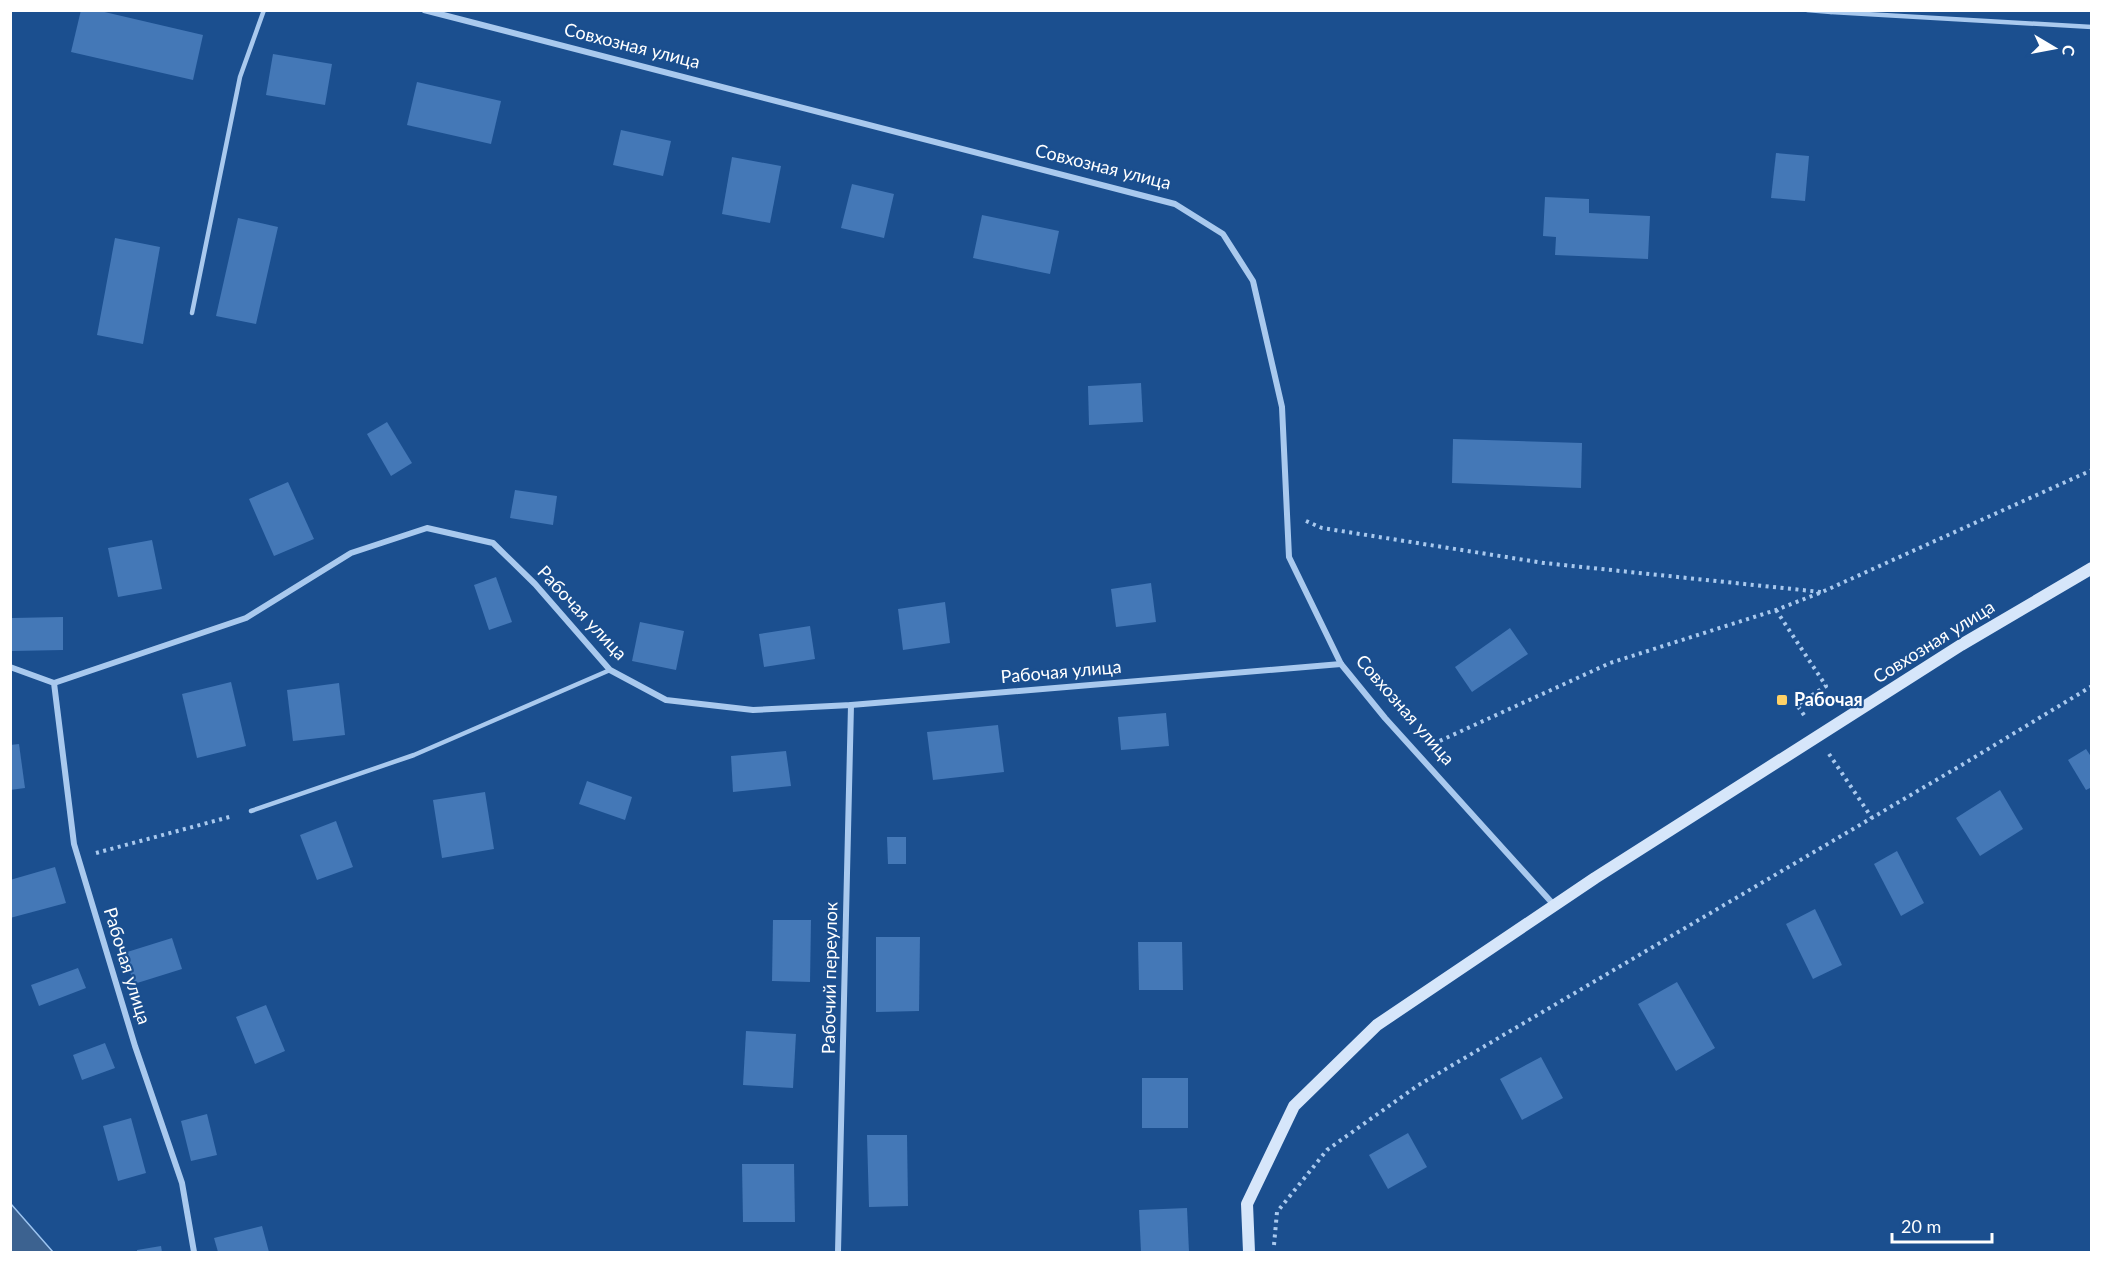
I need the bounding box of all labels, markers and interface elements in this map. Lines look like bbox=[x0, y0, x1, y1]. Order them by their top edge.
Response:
street label: Совхозная улица bbox=[562, 18, 702, 73]
north arrow bbox=[2024, 18, 2084, 78]
text: С bbox=[2059, 44, 2080, 58]
street label: Совхозная улица bbox=[1033, 139, 1173, 194]
street label: Рабочая улица bbox=[533, 561, 632, 664]
street label: Совхозная улица bbox=[1869, 595, 1998, 687]
street label: Совхозная улица bbox=[1352, 650, 1460, 769]
street label: Рабочая улица bbox=[1000, 655, 1122, 687]
place label: Рабочая bbox=[1794, 688, 1863, 710]
marker: Рабочая bbox=[1775, 693, 1789, 707]
street label: Рабочий переулок bbox=[817, 901, 841, 1054]
street label: Рабочая улица bbox=[100, 905, 156, 1027]
scale bar bbox=[1892, 1206, 1992, 1244]
text: 20 m bbox=[1901, 1215, 1941, 1237]

